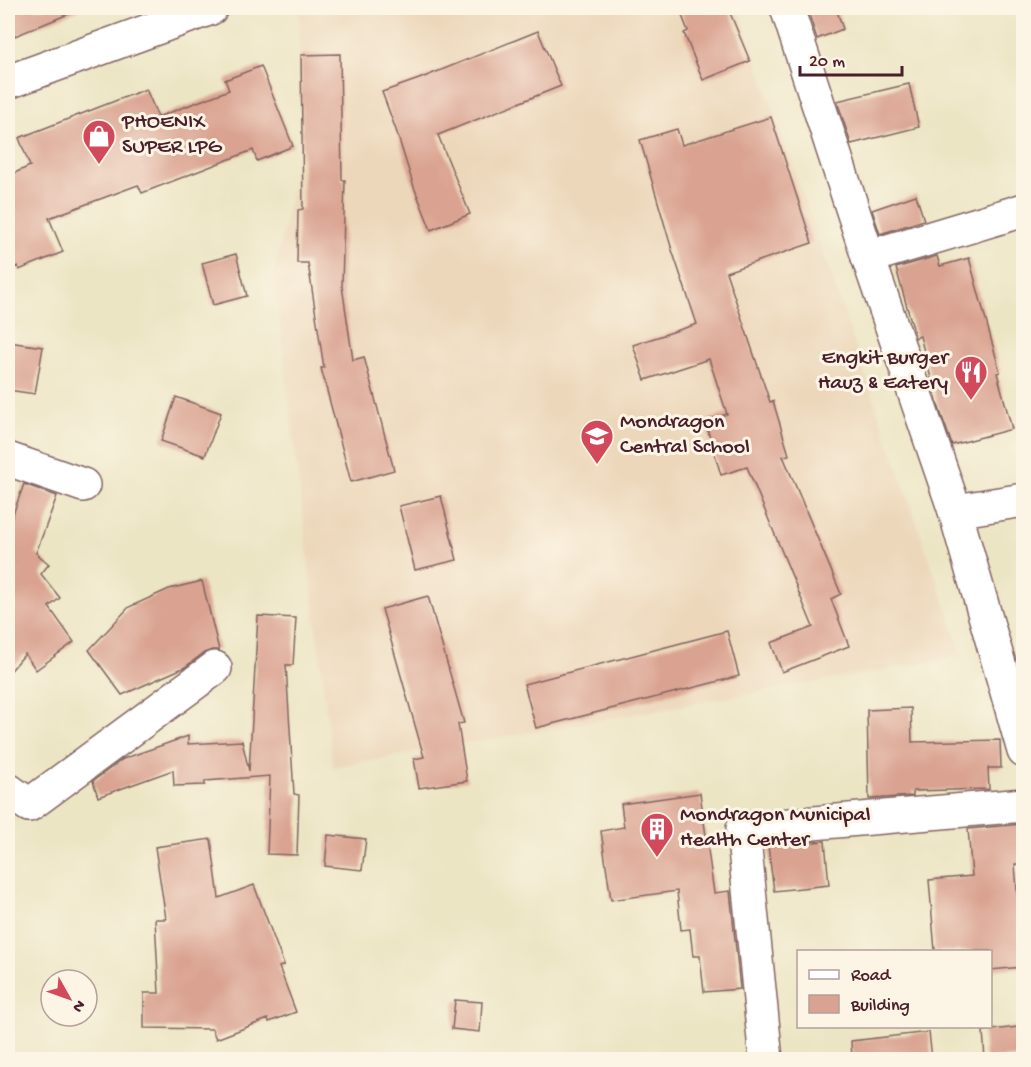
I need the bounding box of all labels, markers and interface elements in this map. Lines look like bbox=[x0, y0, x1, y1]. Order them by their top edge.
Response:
scale bar bbox=[800, 39, 902, 77]
text: 20 m bbox=[809, 52, 845, 73]
place label: PHOENIX SUPER LPG bbox=[121, 110, 223, 161]
shop icon: PHOENIX SUPER LPG bbox=[81, 118, 117, 165]
place label: Engkit Burger Hauz & Eatery bbox=[818, 346, 950, 397]
restaurant icon: Engkit Burger Hauz & Eatery bbox=[953, 354, 989, 401]
place label: Mondragon Central School bbox=[620, 410, 750, 461]
school or university icon: Mondragon Central School bbox=[579, 418, 615, 465]
place label: Mondragon Municipal Health Center bbox=[680, 803, 871, 854]
building icon: Mondragon Municipal Health Center bbox=[639, 811, 675, 858]
legend bbox=[797, 950, 992, 1028]
text: Road bbox=[851, 966, 892, 987]
north arrow bbox=[39, 968, 99, 1028]
text: N bbox=[67, 995, 88, 1016]
text: Building bbox=[850, 996, 910, 1017]

